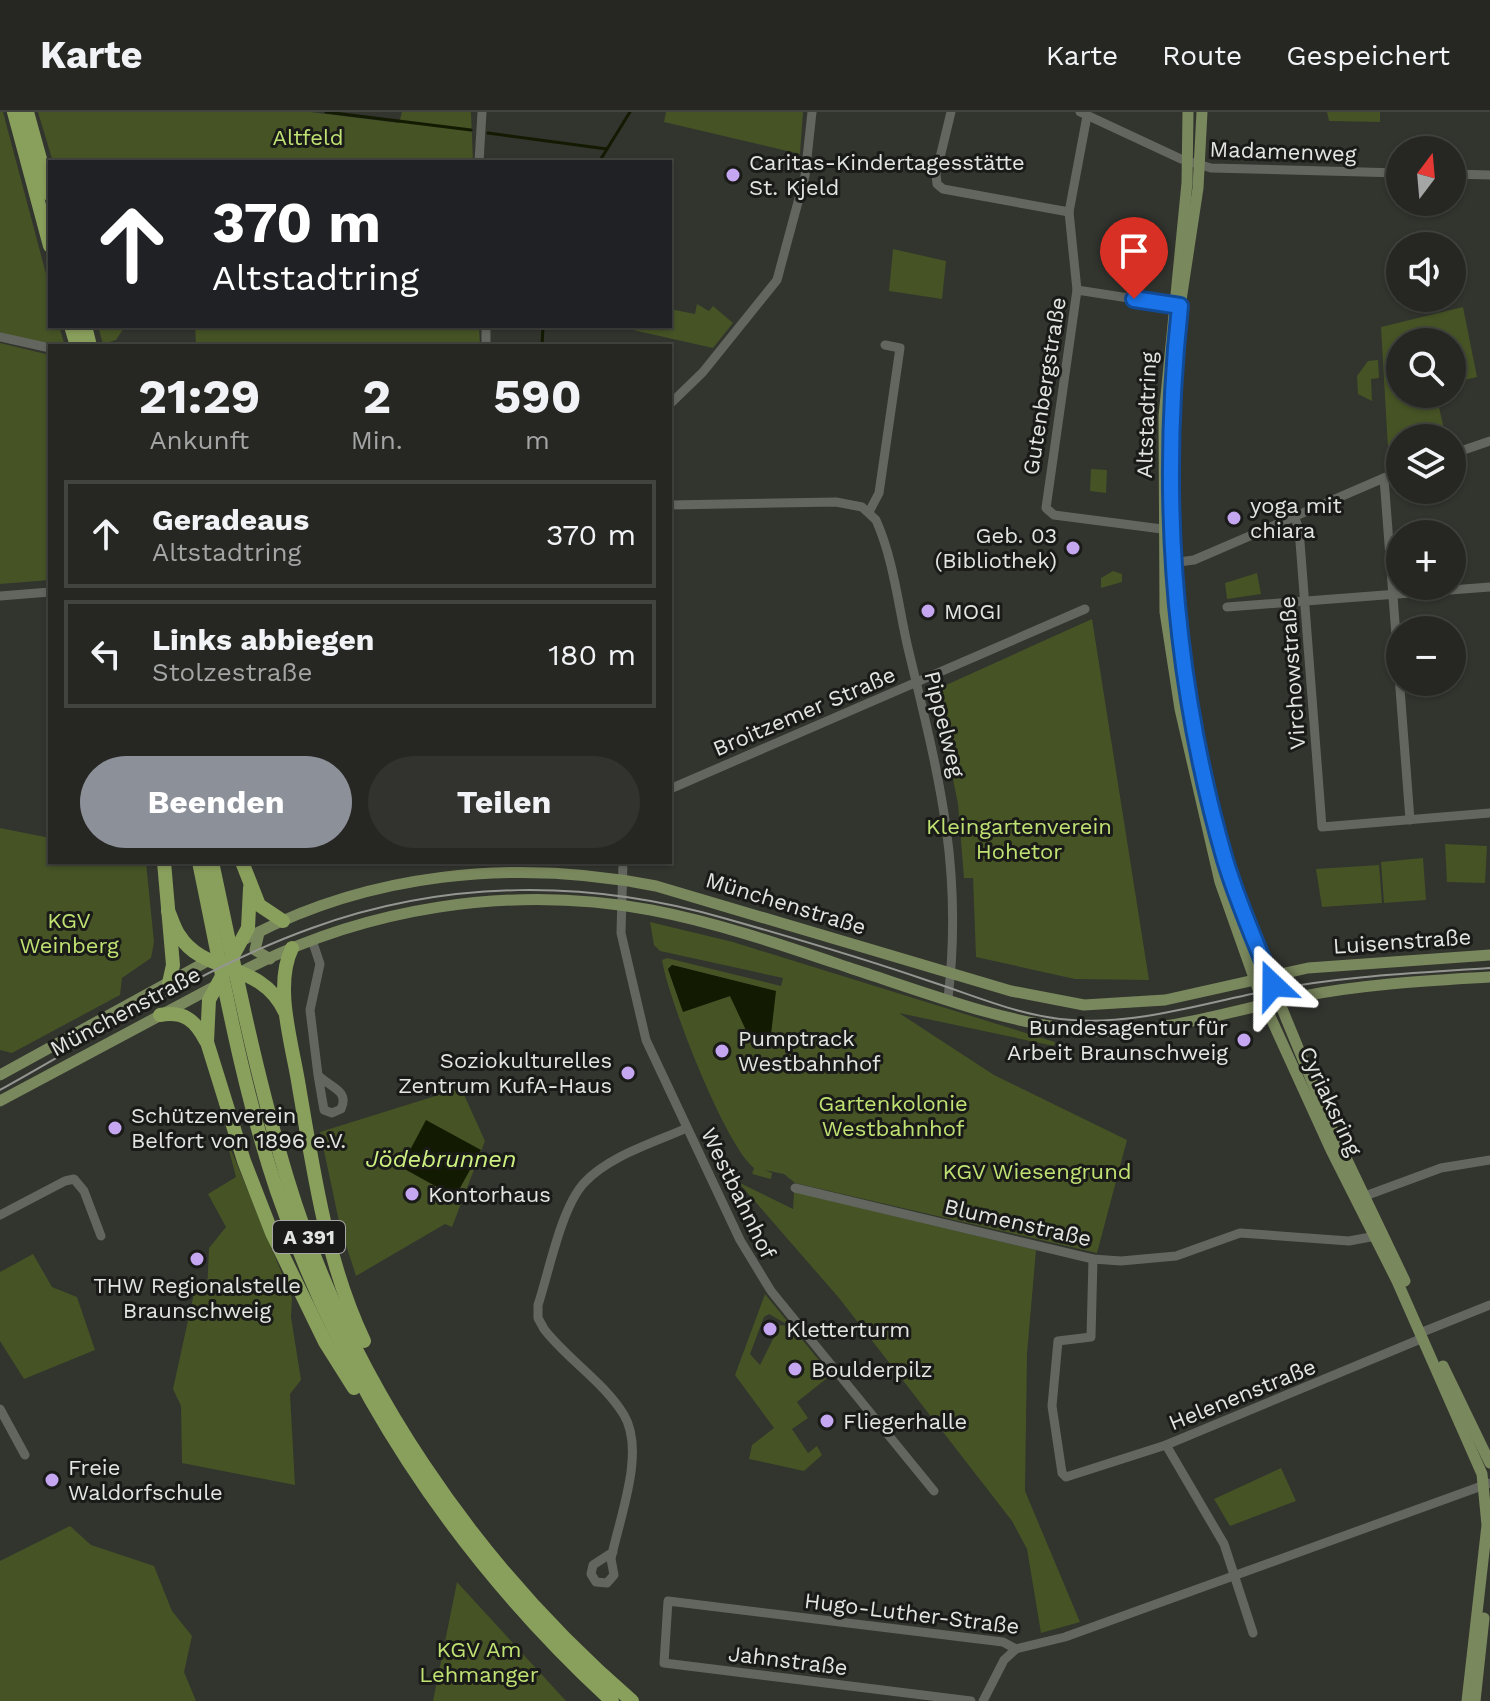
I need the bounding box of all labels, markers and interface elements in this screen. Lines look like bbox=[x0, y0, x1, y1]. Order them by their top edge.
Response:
text: Karte bbox=[40, 33, 143, 77]
text: Karte bbox=[1046, 39, 1118, 72]
text: Route bbox=[1162, 39, 1242, 72]
text: Gespeichert bbox=[1286, 39, 1450, 72]
park label: Altfeld bbox=[272, 125, 344, 150]
street label: Madamenweg bbox=[1209, 136, 1357, 167]
north arrow bbox=[1386, 136, 1466, 216]
map controls bbox=[1386, 136, 1466, 696]
place label: Caritas-Kindertagesstätte St. Kjeld bbox=[749, 150, 1025, 200]
marker: Caritas-Kindertagesstätte St. Kjeld bbox=[724, 166, 742, 184]
text: 370 m bbox=[212, 190, 381, 256]
icon: ahead bbox=[80, 192, 184, 296]
pin bbox=[1100, 217, 1168, 299]
icon: arrive bbox=[1112, 229, 1156, 273]
button: sound bbox=[1386, 232, 1466, 312]
text: Altstadtring bbox=[212, 257, 419, 299]
street label: Gutenbergstraße bbox=[1018, 295, 1071, 477]
button: search bbox=[1386, 328, 1466, 408]
street label: Altstadtring bbox=[1132, 351, 1161, 479]
text: 21:29 bbox=[138, 368, 260, 425]
text: 2 bbox=[362, 368, 391, 425]
text: 590 bbox=[493, 368, 582, 425]
button: layers bbox=[1386, 424, 1466, 504]
text: Ankunft bbox=[149, 425, 249, 455]
text: Min. bbox=[351, 425, 403, 455]
text: m bbox=[525, 425, 550, 455]
place label: yoga mit chiara bbox=[1250, 493, 1342, 543]
text: Geradeaus bbox=[152, 502, 309, 537]
marker: yoga mit chiara bbox=[1225, 509, 1243, 527]
icon: ahead bbox=[84, 512, 128, 556]
text: 370 m bbox=[546, 517, 636, 552]
button: + bbox=[1386, 520, 1466, 600]
place label: Geb. 03 (Bibliothek) bbox=[935, 523, 1057, 573]
text: Altstadtring bbox=[152, 537, 301, 567]
marker: Geb. 03 (Bibliothek) bbox=[1064, 539, 1082, 557]
street label: Virchowstraße bbox=[1275, 595, 1310, 751]
place label: MOGI bbox=[944, 599, 1002, 624]
marker: MOGI bbox=[919, 602, 937, 620]
button: − bbox=[1386, 616, 1466, 696]
text: Links abbiegen bbox=[152, 622, 374, 657]
icon: left bbox=[84, 632, 128, 676]
text: 180 m bbox=[548, 637, 636, 672]
text: Stolzestraße bbox=[152, 657, 312, 687]
street label: Broitzemer Straße bbox=[709, 662, 899, 761]
street label: Pippelweg bbox=[919, 669, 970, 780]
button: Beenden bbox=[80, 756, 352, 848]
button: Teilen bbox=[368, 756, 640, 848]
park label: Kleingartenverein Hohetor bbox=[926, 814, 1112, 864]
street label: Münchenstraße bbox=[703, 867, 869, 940]
park label: KGV Weinberg bbox=[19, 908, 119, 958]
street label: Luisenstraße bbox=[1332, 924, 1472, 959]
position arrow bbox=[1231, 943, 1315, 1027]
street label: Münchenstraße bbox=[46, 961, 205, 1062]
place label: Bundesagentur für Arbeit Braunschweig bbox=[1007, 1015, 1228, 1065]
place label: Pumptrack Westbahnhof bbox=[738, 1026, 881, 1076]
marker: Bundesagentur für Arbeit Braunschweig bbox=[1235, 1031, 1253, 1049]
marker: Pumptrack Westbahnhof bbox=[713, 1042, 731, 1060]
street label: Cyriaksring bbox=[1294, 1043, 1367, 1160]
place label: Soziokulturelles Zentrum KufA-Haus bbox=[398, 1048, 612, 1098]
marker: Soziokulturelles Zentrum KufA-Haus bbox=[619, 1064, 637, 1082]
park label: Gartenkolonie Westbahnhof bbox=[818, 1091, 968, 1141]
place label: Schützenverein Belfort von 1896 e.V. bbox=[131, 1103, 346, 1153]
marker: Schützenverein Belfort von 1896 e.V. bbox=[106, 1119, 124, 1137]
street label: Westbahnhof bbox=[696, 1124, 781, 1263]
water label: Jödebrunnen bbox=[365, 1145, 517, 1173]
park label: KGV Wiesengrund bbox=[942, 1159, 1132, 1184]
place label: Kontorhaus bbox=[428, 1182, 551, 1207]
marker: Kontorhaus bbox=[403, 1185, 421, 1203]
street label: Blumenstraße bbox=[942, 1193, 1094, 1252]
road number: A 391 bbox=[273, 1221, 345, 1253]
marker: THW Regionalstelle Braunschweig bbox=[188, 1250, 206, 1268]
place label: THW Regionalstelle Braunschweig bbox=[93, 1273, 301, 1323]
place label: Kletterturm bbox=[786, 1317, 910, 1342]
marker: Kletterturm bbox=[761, 1320, 779, 1338]
street label: Helenenstraße bbox=[1165, 1354, 1319, 1435]
place label: Boulderpilz bbox=[811, 1357, 932, 1382]
marker: Boulderpilz bbox=[786, 1360, 804, 1378]
place label: Fliegerhalle bbox=[843, 1409, 967, 1434]
marker: Fliegerhalle bbox=[818, 1412, 836, 1430]
place label: Freie Waldorfschule bbox=[68, 1455, 223, 1505]
marker: Freie Waldorfschule bbox=[43, 1471, 61, 1489]
street label: Hugo-Luther-Straße bbox=[803, 1588, 1021, 1639]
park label: KGV Am Lehmanger bbox=[419, 1637, 539, 1687]
street label: Jahnstraße bbox=[727, 1641, 849, 1680]

